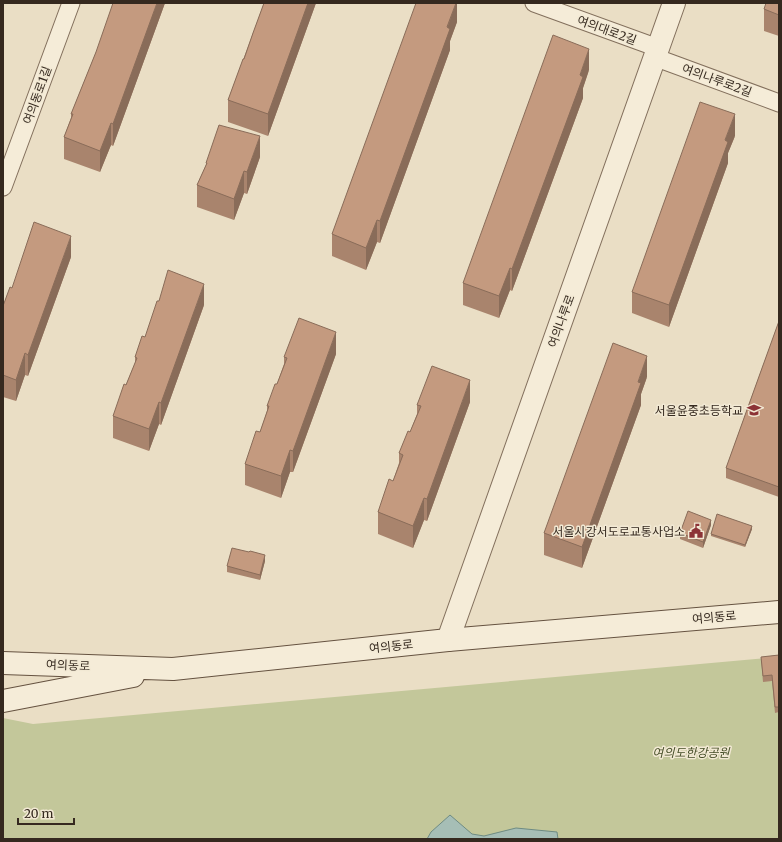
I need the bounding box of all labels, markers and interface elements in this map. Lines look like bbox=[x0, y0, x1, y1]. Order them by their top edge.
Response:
street label: 여의대로2길 bbox=[575, 12, 639, 48]
street label: 여의나루로2길 bbox=[680, 60, 754, 100]
street label: 여의동로1길 bbox=[20, 64, 54, 126]
street label: 여의나루로 bbox=[545, 292, 577, 350]
school or university icon: 서울윤중초등학교 bbox=[746, 402, 762, 418]
place label: 서울윤중초등학교 bbox=[655, 403, 743, 418]
public building icon: 서울시강서도로교통사업소 bbox=[688, 523, 704, 539]
place label: 서울시강서도로교통사업소 bbox=[553, 524, 685, 539]
street label: 여의동로 bbox=[691, 608, 737, 626]
street label: 여의동로 bbox=[368, 636, 414, 656]
street label: 여의동로 bbox=[46, 657, 90, 673]
park label: 여의도한강공원 bbox=[652, 745, 731, 760]
scale bar bbox=[18, 800, 74, 826]
text: 20 m bbox=[24, 806, 53, 821]

